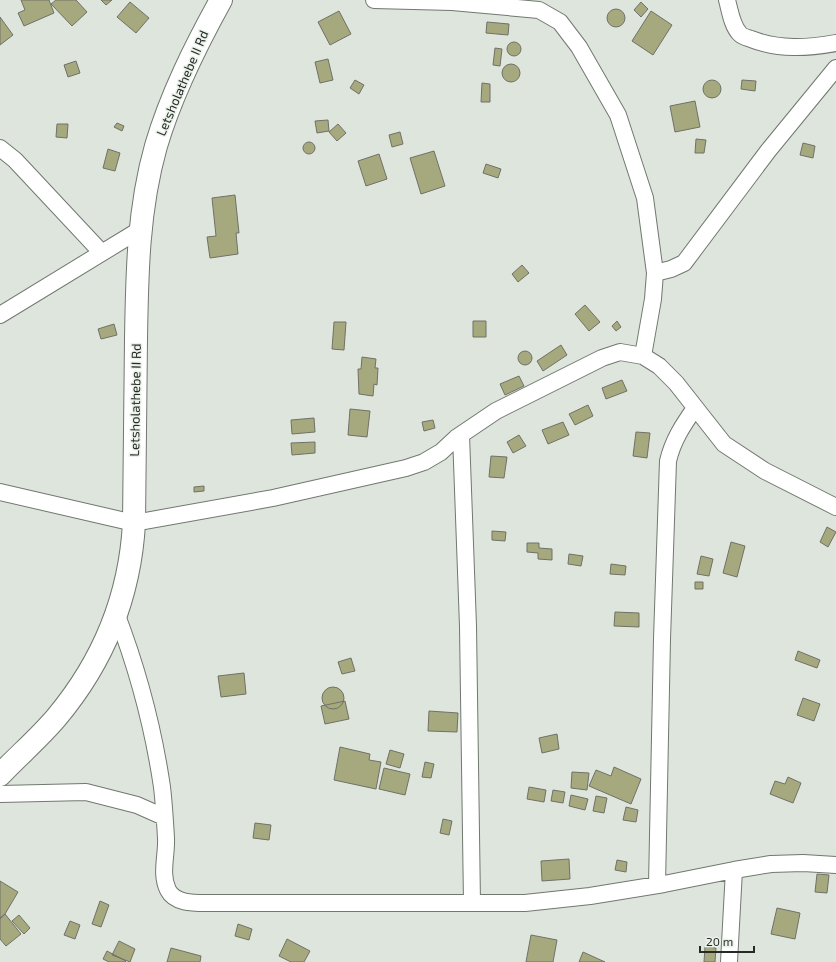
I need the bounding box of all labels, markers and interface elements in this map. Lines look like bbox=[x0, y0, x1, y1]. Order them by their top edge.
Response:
street label: Letsholathebe II Rd bbox=[153, 28, 211, 138]
street label: Letsholathebe II Rd bbox=[126, 343, 144, 457]
scale bar bbox=[700, 928, 754, 954]
text: 20 m bbox=[706, 934, 733, 948]

